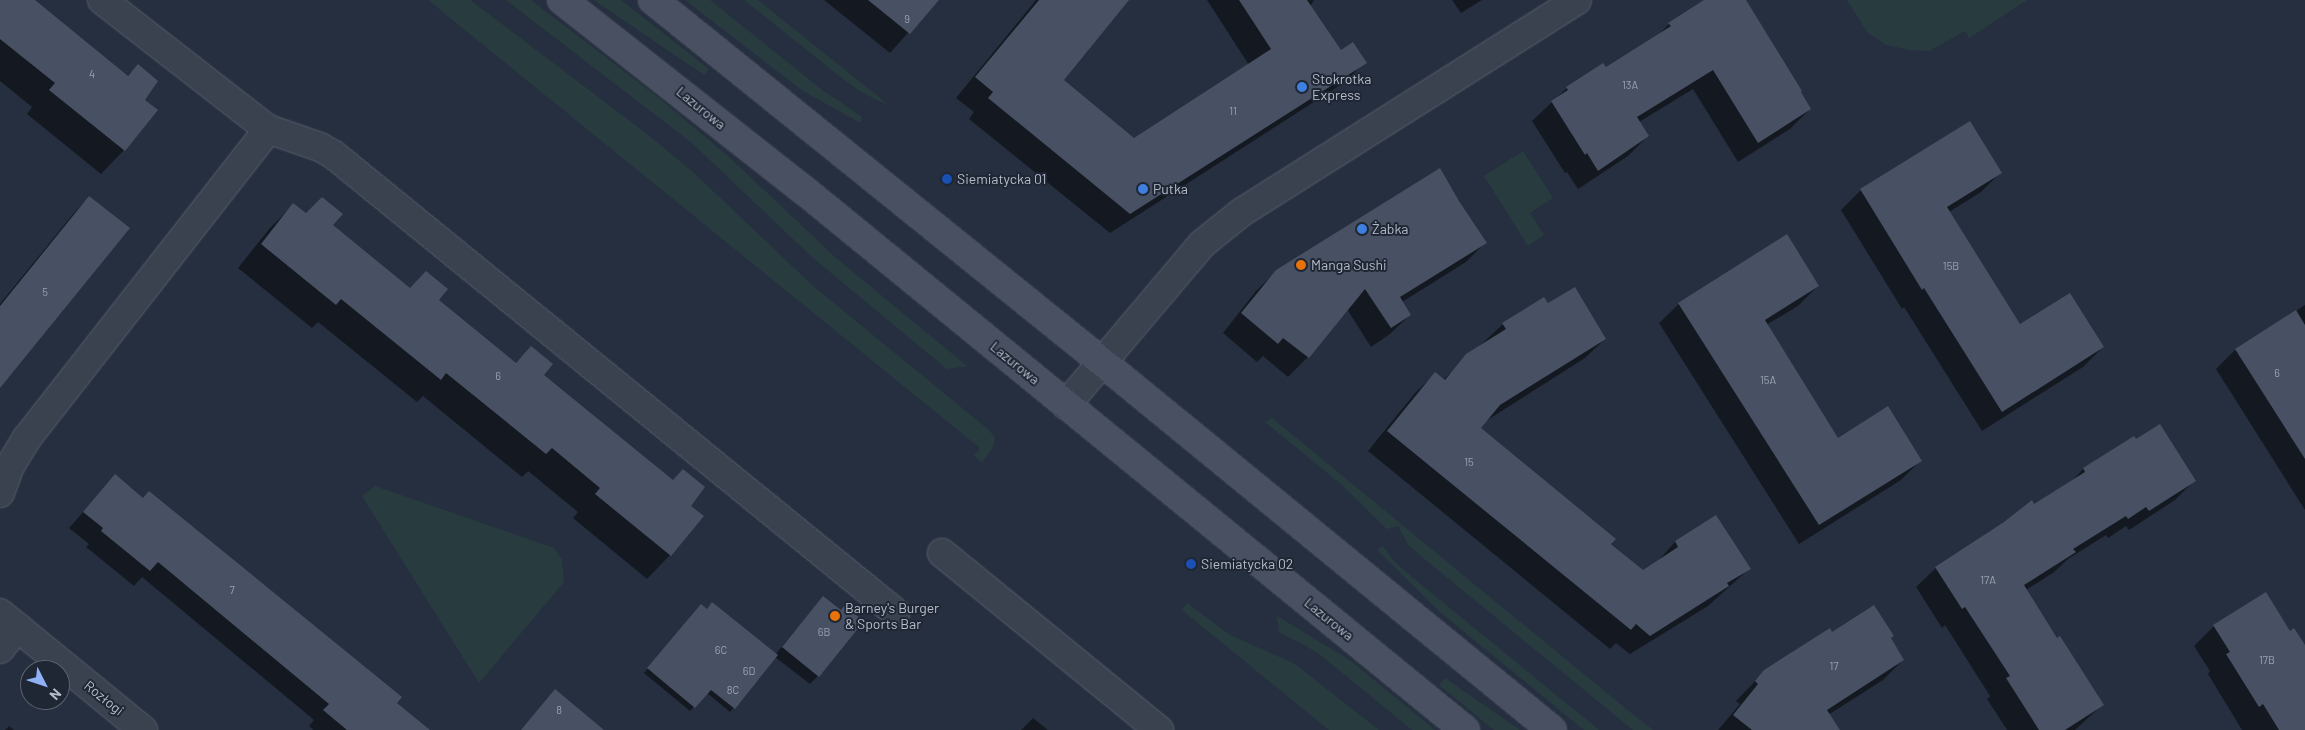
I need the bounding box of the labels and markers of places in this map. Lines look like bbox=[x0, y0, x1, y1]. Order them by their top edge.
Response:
place label: Stokrotka Express bbox=[1312, 71, 1371, 104]
marker: Stokrotka Express bbox=[1296, 81, 1308, 93]
place label: Siemiatycka 01 bbox=[957, 171, 1046, 187]
marker: Siemiatycka 01 bbox=[941, 173, 953, 185]
place label: Putka bbox=[1153, 181, 1188, 197]
marker: Putka bbox=[1137, 183, 1149, 195]
place label: Żabka bbox=[1372, 221, 1409, 237]
marker: Żabka bbox=[1356, 223, 1368, 235]
place label: Manga Sushi bbox=[1311, 257, 1387, 273]
marker: Manga Sushi bbox=[1295, 259, 1307, 271]
place label: Siemiatycka 02 bbox=[1201, 556, 1293, 572]
marker: Siemiatycka 02 bbox=[1185, 558, 1197, 570]
place label: Barney's Burger & Sports Bar bbox=[845, 600, 939, 632]
marker: Barney's Burger & Sports Bar bbox=[829, 610, 841, 622]

